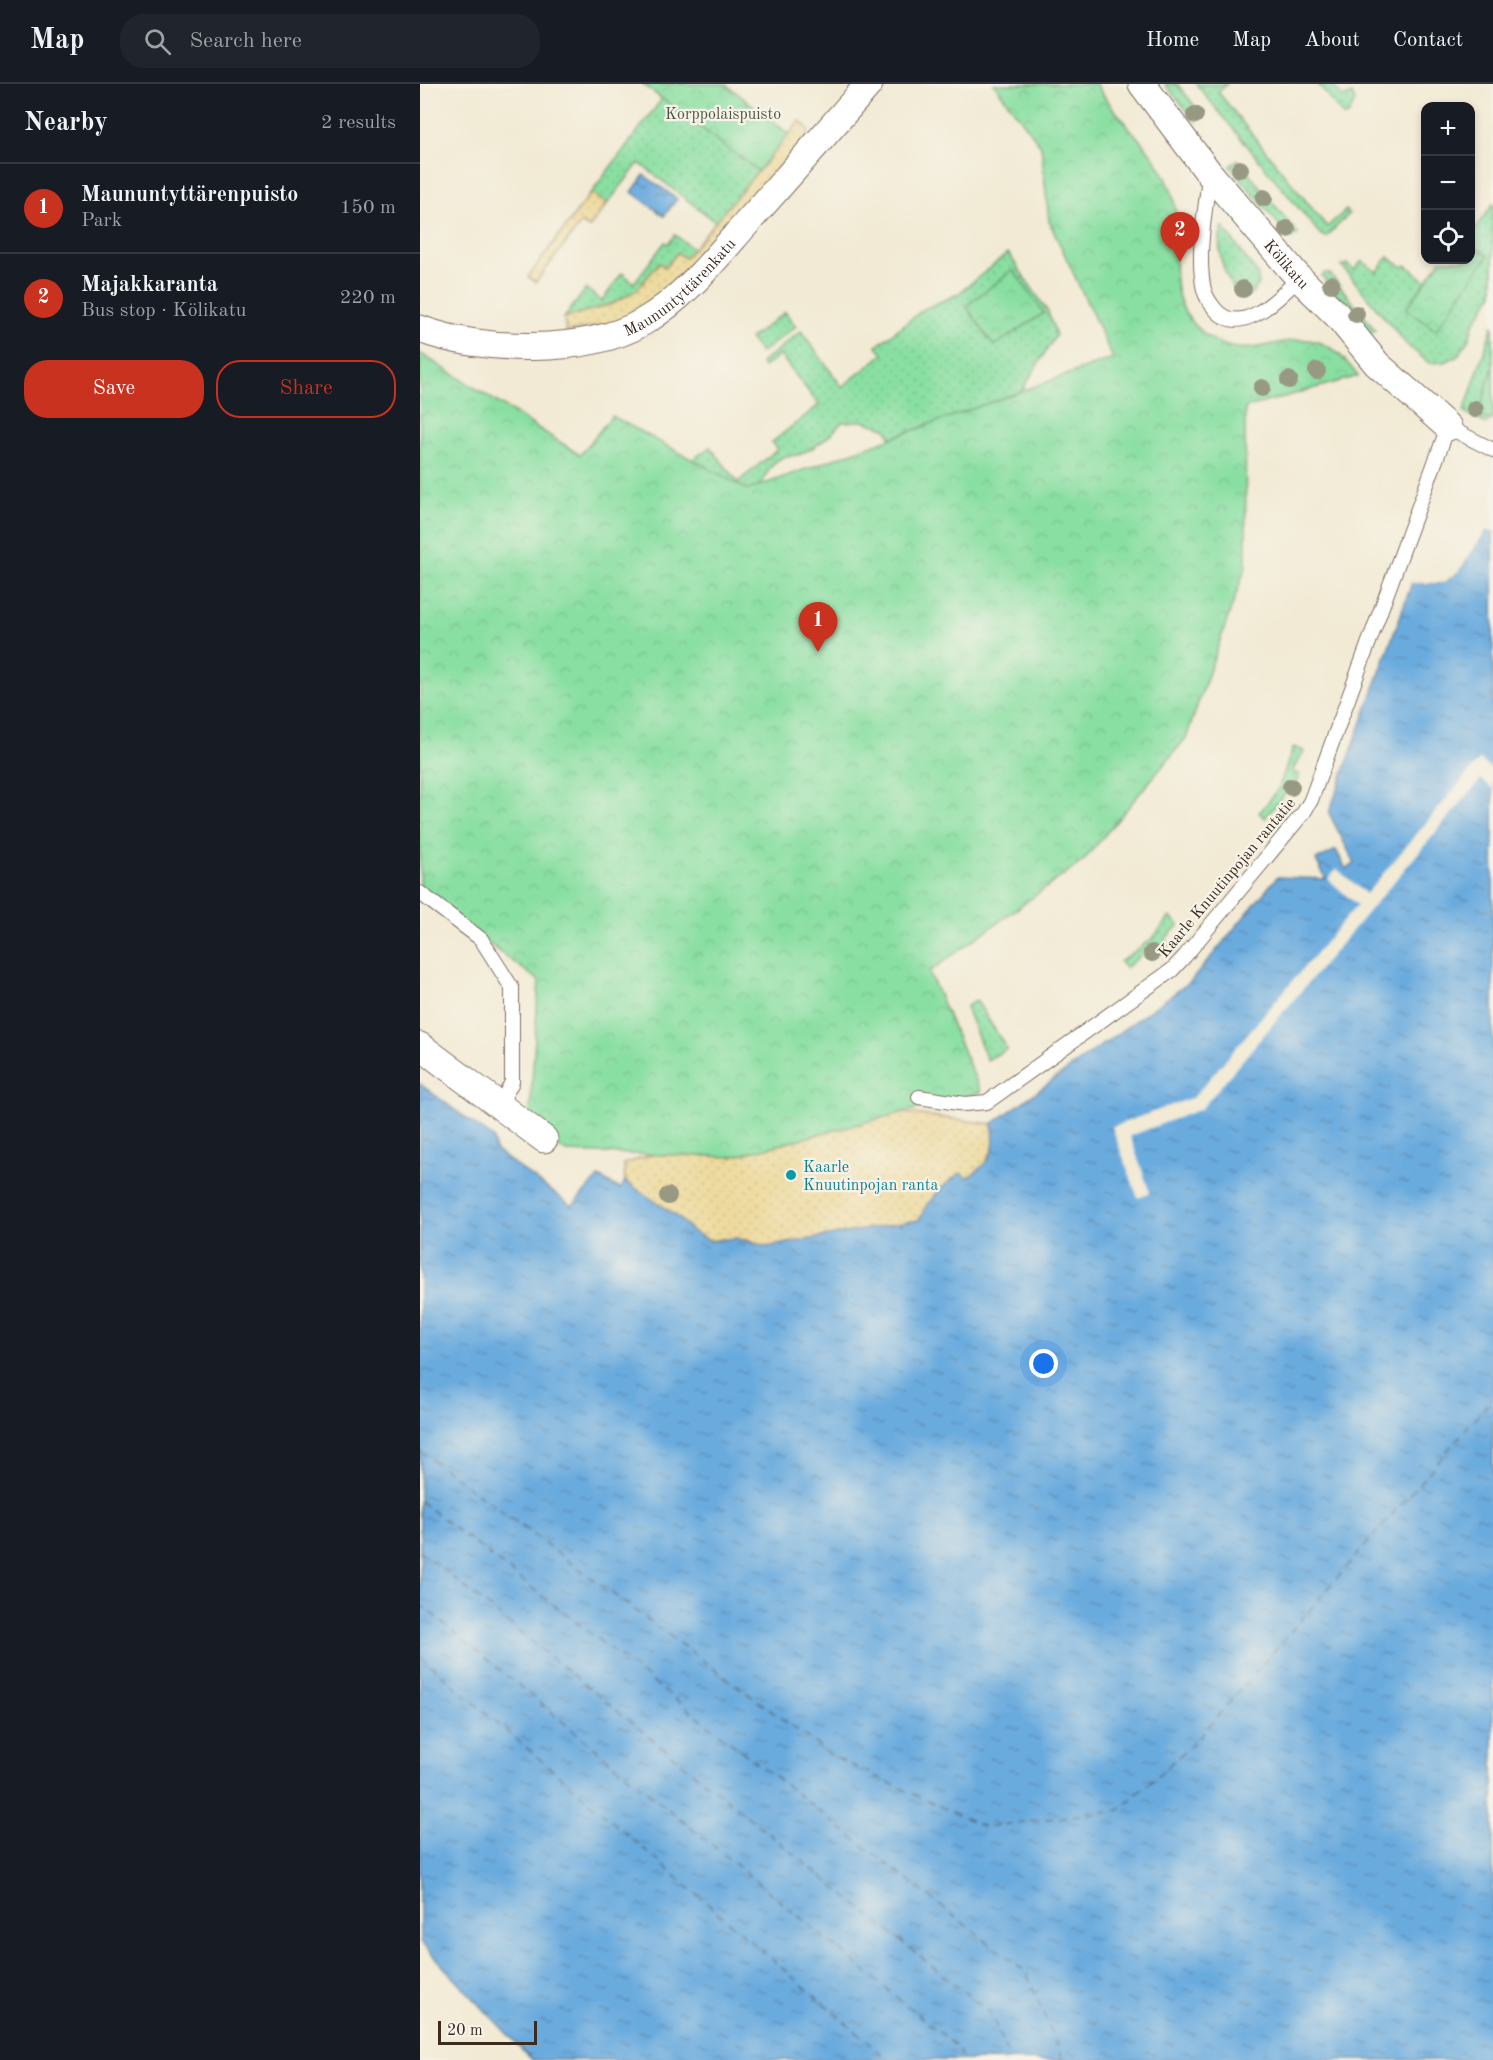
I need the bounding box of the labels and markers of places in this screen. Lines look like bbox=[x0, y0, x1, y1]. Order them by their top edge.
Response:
pin: 2 bbox=[1160, 212, 1200, 262]
pin: 1 bbox=[798, 602, 838, 652]
place label: Kaarle Knuutinpojan ranta bbox=[803, 1160, 938, 1194]
marker: Kaarle Knuutinpojan ranta bbox=[784, 1168, 798, 1182]

